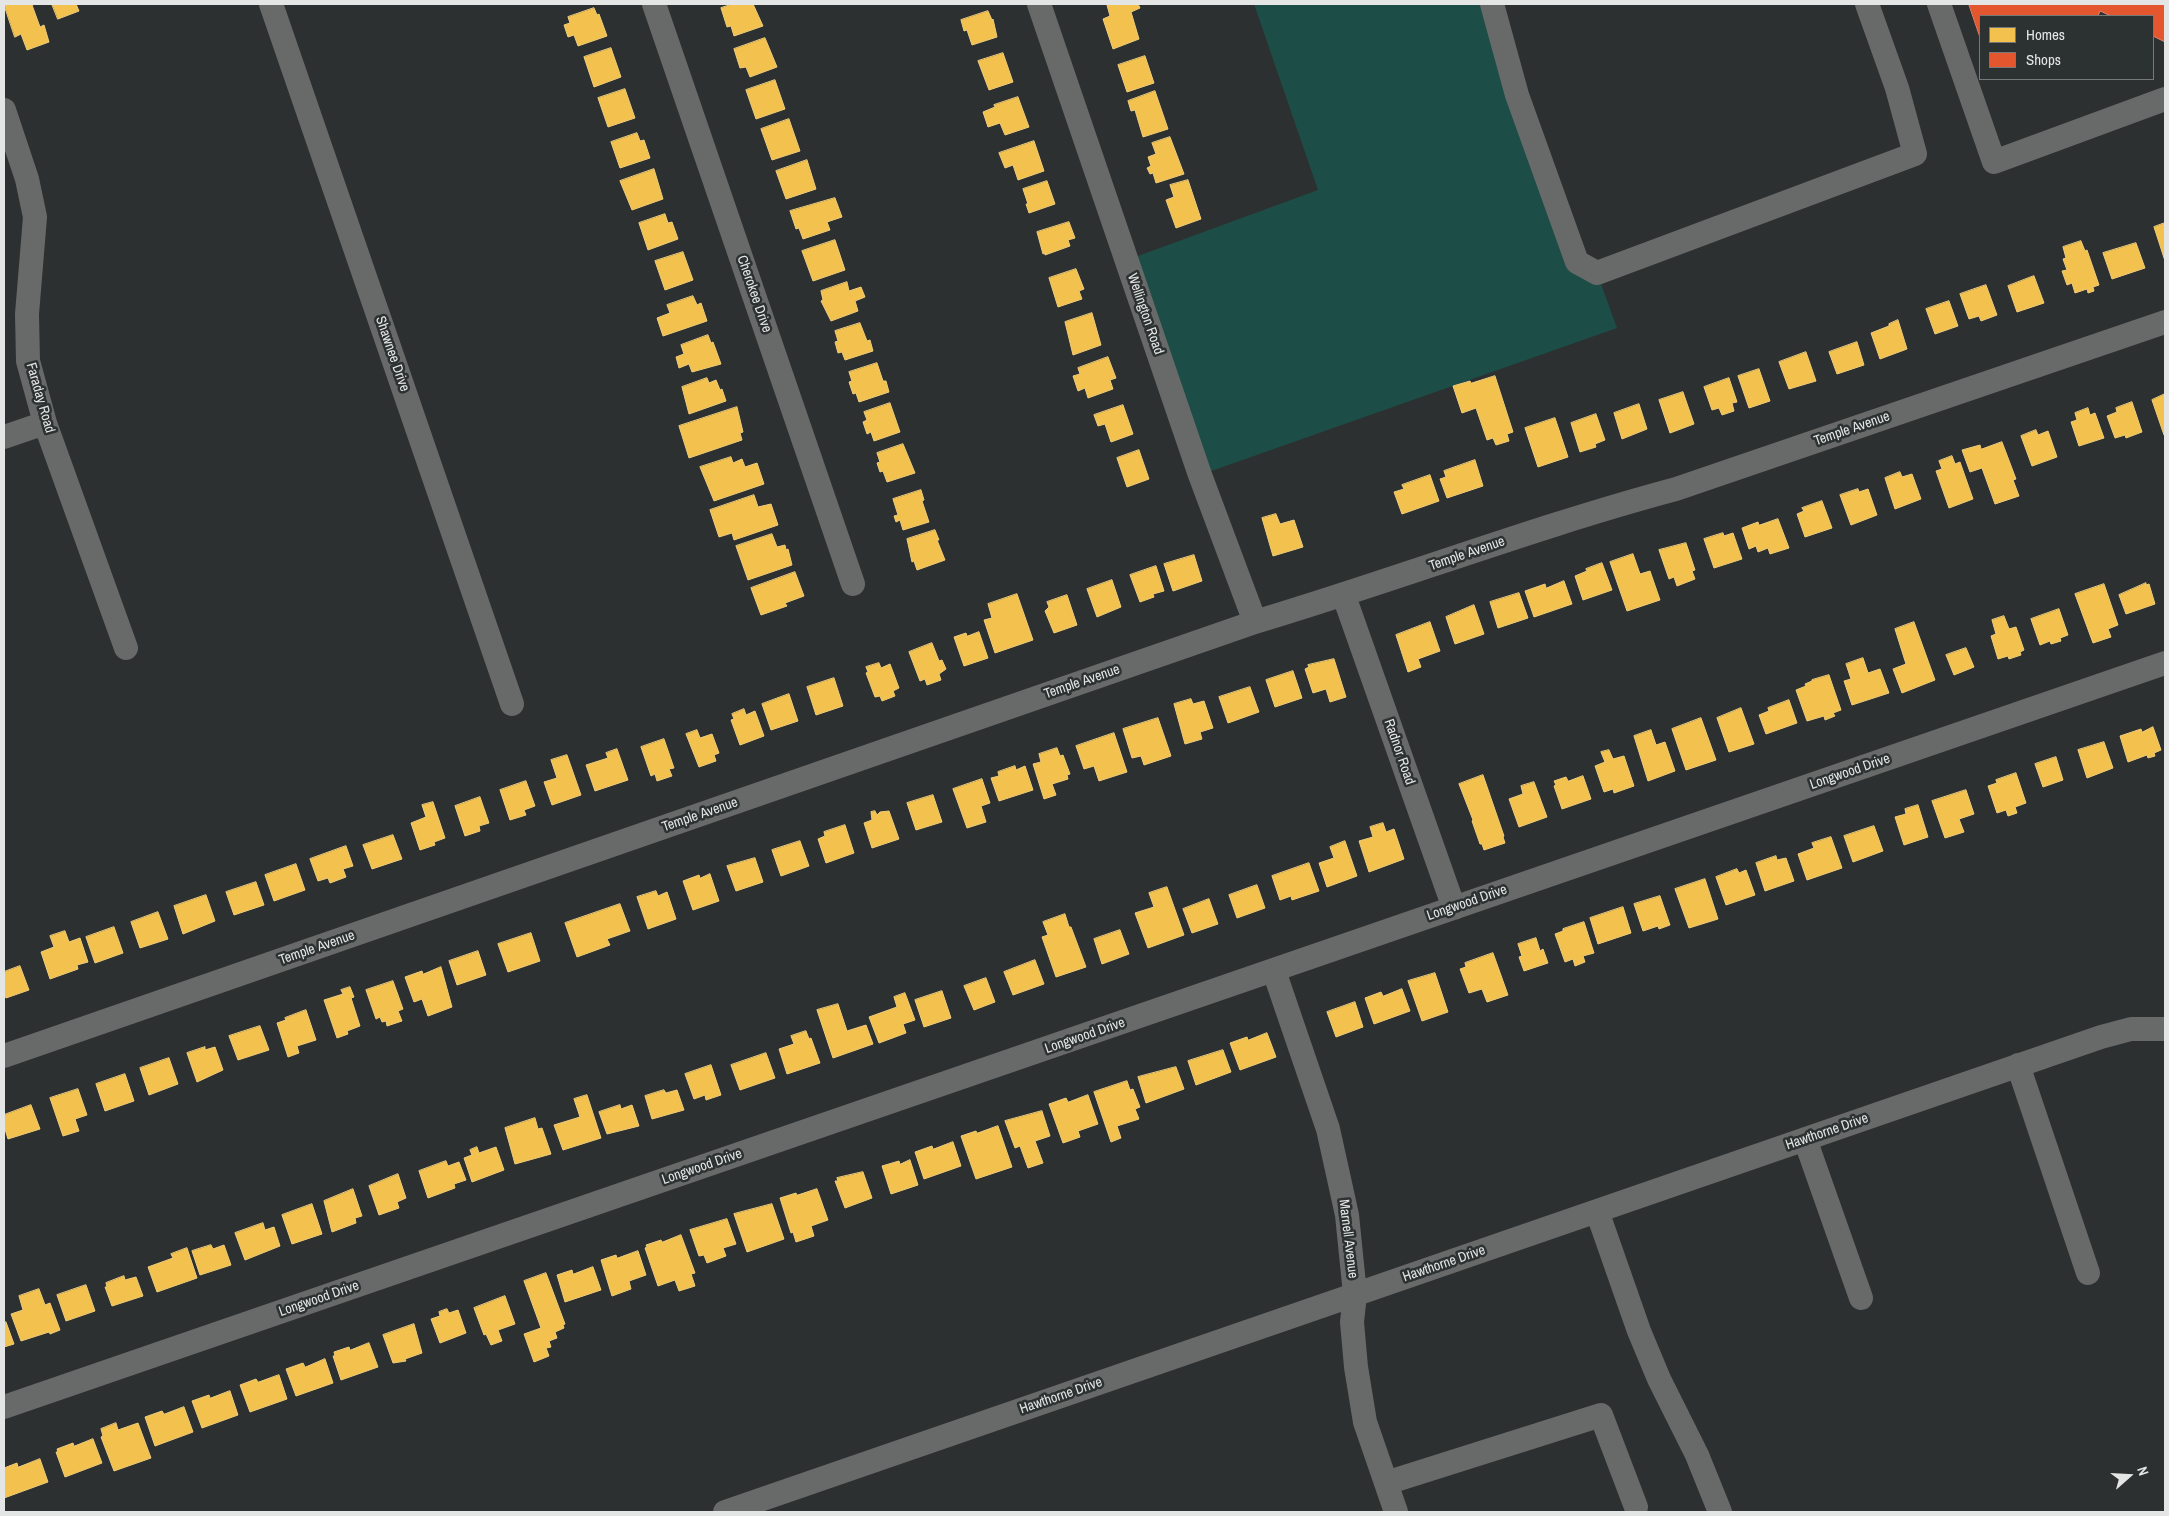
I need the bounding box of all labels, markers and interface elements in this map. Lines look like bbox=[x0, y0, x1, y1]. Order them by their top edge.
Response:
legend bbox=[1979, 15, 2154, 80]
text: Homes bbox=[2026, 24, 2065, 45]
text: Shops bbox=[2026, 49, 2061, 70]
street label: Cherokee Drive bbox=[733, 253, 775, 335]
street label: Wellington Road bbox=[1123, 271, 1167, 357]
street label: Shawnee Drive bbox=[371, 314, 413, 394]
street label: Faraday Road bbox=[22, 361, 58, 435]
street label: Temple Avenue bbox=[1812, 408, 1892, 450]
street label: Temple Avenue bbox=[1427, 533, 1507, 575]
street label: Temple Avenue bbox=[1042, 661, 1122, 703]
street label: Radnor Road bbox=[1380, 717, 1418, 787]
street label: Longwood Drive bbox=[1808, 750, 1892, 794]
street label: Temple Avenue bbox=[660, 794, 740, 836]
street label: Longwood Drive bbox=[1425, 881, 1509, 925]
street label: Temple Avenue bbox=[277, 927, 357, 969]
street label: Longwood Drive bbox=[1043, 1014, 1127, 1058]
street label: Hawthorne Drive bbox=[1784, 1110, 1870, 1154]
street label: Longwood Drive bbox=[660, 1145, 744, 1189]
street label: Marnell Avenue bbox=[1335, 1198, 1361, 1280]
street label: Hawthorne Drive bbox=[1401, 1242, 1487, 1286]
street label: Longwood Drive bbox=[277, 1277, 361, 1321]
street label: Hawthorne Drive bbox=[1018, 1374, 1104, 1418]
north arrow bbox=[2104, 1451, 2154, 1501]
text: N bbox=[2133, 1464, 2153, 1478]

